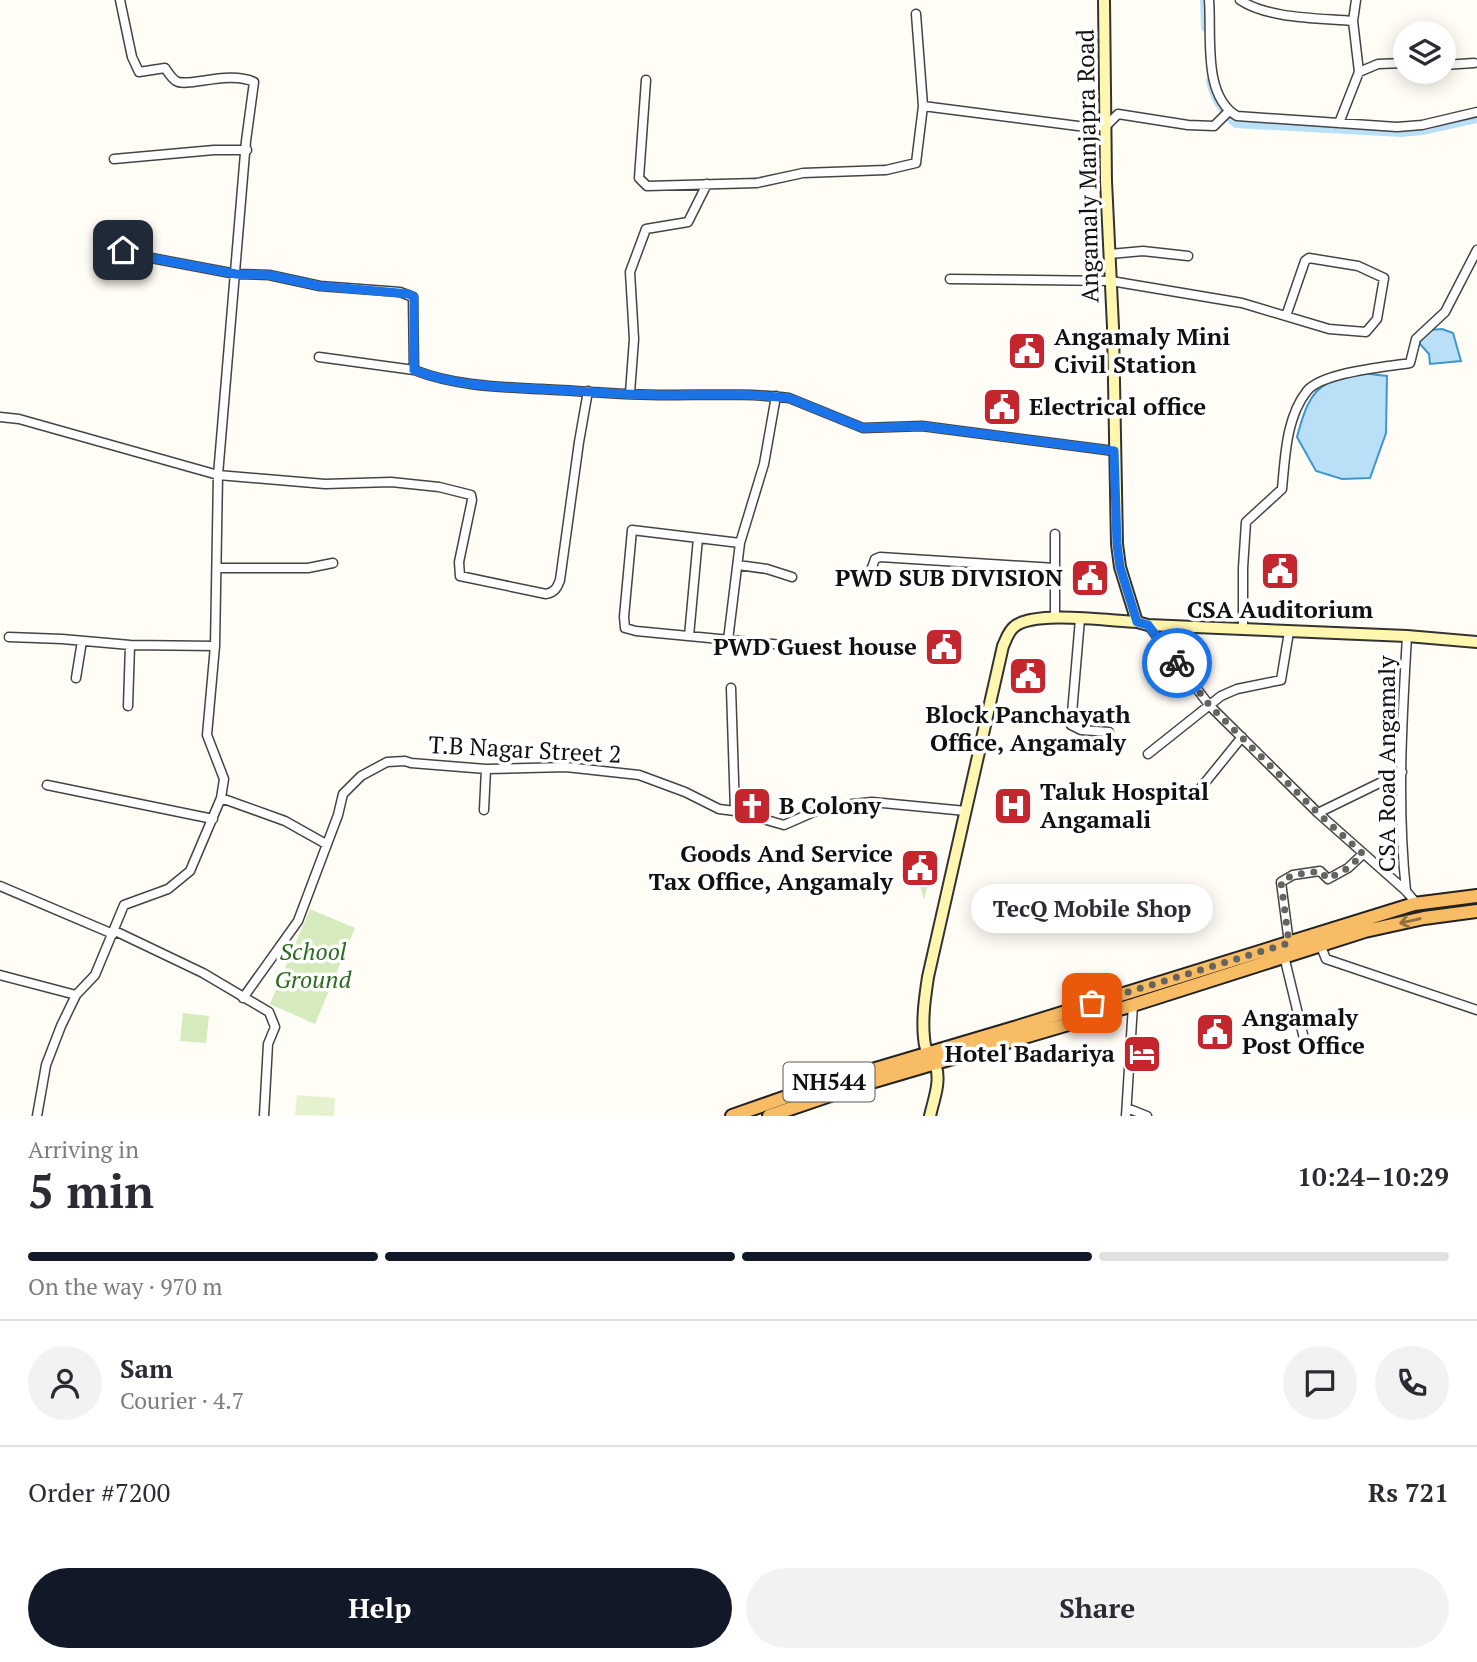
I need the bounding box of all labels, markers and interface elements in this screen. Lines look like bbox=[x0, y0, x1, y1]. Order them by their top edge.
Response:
map controls bbox=[1393, 21, 1456, 84]
button: layers bbox=[1393, 21, 1456, 84]
street label: Angamaly Manjapra Road bbox=[1069, 29, 1105, 303]
pin bbox=[93, 220, 153, 280]
icon: home bbox=[104, 231, 142, 269]
place label: Angamaly Mini Civil Station bbox=[1054, 320, 1230, 380]
public building icon: Angamaly Mini Civil Station bbox=[1006, 330, 1048, 372]
public building icon: Electrical office bbox=[981, 386, 1023, 428]
place label: Electrical office bbox=[1029, 390, 1206, 422]
public building icon: CSA Auditorium bbox=[1259, 550, 1301, 592]
public building icon: PWD SUB DIVISION bbox=[1069, 557, 1111, 599]
place label: PWD SUB DIVISION bbox=[835, 561, 1063, 593]
place label: CSA Auditorium bbox=[1187, 593, 1373, 625]
public building icon: PWD Guest house bbox=[923, 626, 965, 668]
courier bbox=[1142, 628, 1212, 698]
place label: PWD Guest house bbox=[713, 630, 917, 662]
icon: bike bbox=[1158, 644, 1196, 682]
public building icon: Block Panchayath Office, Angamaly bbox=[1007, 655, 1049, 697]
street label: CSA Road Angamaly bbox=[1370, 655, 1402, 872]
place label: Block Panchayath Office, Angamaly bbox=[925, 698, 1131, 758]
street label: T.B Nagar Street 2 bbox=[428, 728, 622, 770]
place label: Taluk Hospital Angamali bbox=[1040, 775, 1209, 835]
church icon: B Colony bbox=[731, 785, 773, 827]
hospital icon: Taluk Hospital Angamali bbox=[992, 785, 1034, 827]
place label: B Colony bbox=[779, 789, 882, 821]
place label: Goods And Service Tax Office, Angamaly bbox=[649, 837, 894, 897]
public building icon: Goods And Service Tax Office, Angamaly bbox=[899, 847, 941, 889]
callout: TecQ Mobile Shop bbox=[971, 884, 1213, 933]
text: TecQ Mobile Shop bbox=[993, 893, 1191, 924]
one-way arrow bbox=[1399, 915, 1422, 928]
park label: School Ground bbox=[275, 935, 353, 995]
pin bbox=[1062, 973, 1122, 1033]
icon: bag bbox=[1073, 984, 1111, 1022]
place label: Angamaly Post Office bbox=[1242, 1001, 1365, 1061]
public building icon: Angamaly Post Office bbox=[1194, 1011, 1236, 1053]
hotel icon: Hotel Badariya bbox=[1121, 1033, 1163, 1075]
place label: Hotel Badariya bbox=[944, 1037, 1116, 1069]
road number: NH544 bbox=[784, 1063, 874, 1102]
text: Arriving in bbox=[28, 1134, 139, 1165]
text: 10:24–10:29 bbox=[1297, 1159, 1449, 1193]
text: 5 min bbox=[28, 1160, 154, 1221]
text: On the way · 970 m bbox=[28, 1271, 222, 1302]
button: person bbox=[28, 1346, 102, 1420]
button: chat bbox=[1283, 1346, 1357, 1420]
button: phone bbox=[1375, 1346, 1449, 1420]
text: Sam bbox=[120, 1351, 173, 1385]
text: Courier · 4.7 bbox=[120, 1385, 244, 1416]
text: Order #7200 bbox=[28, 1475, 170, 1509]
text: Rs 721 bbox=[1368, 1475, 1449, 1509]
button: Help bbox=[28, 1568, 732, 1648]
button: Share bbox=[746, 1568, 1449, 1648]

